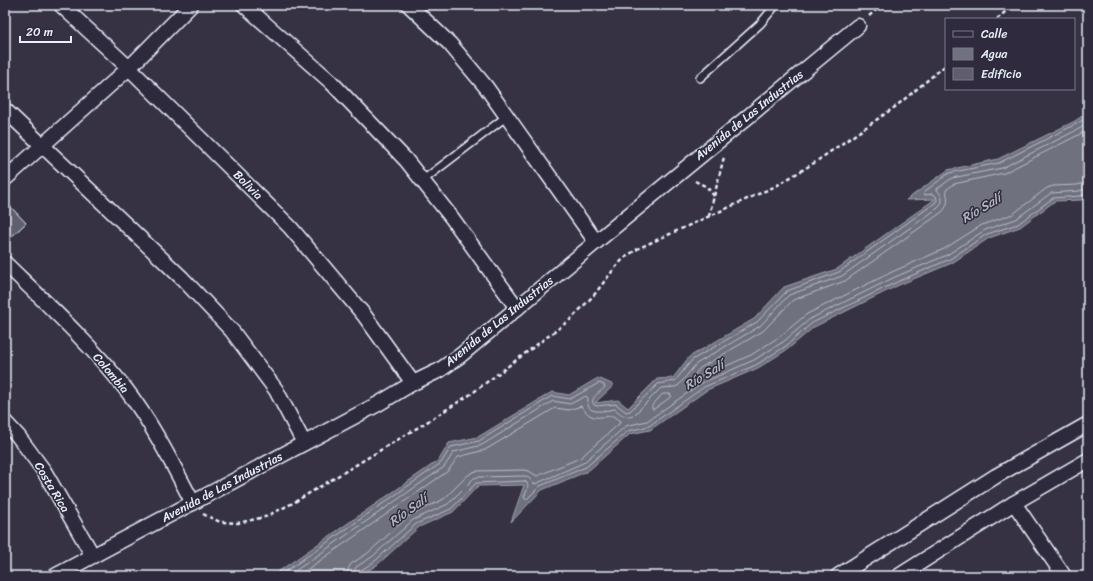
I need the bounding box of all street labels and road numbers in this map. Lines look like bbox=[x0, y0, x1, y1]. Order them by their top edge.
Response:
street label: Avenida de Las Industrias bbox=[689, 64, 809, 167]
street label: Bolivia bbox=[228, 165, 268, 205]
street label: Avenida de Las Industrias bbox=[439, 270, 559, 373]
street label: Colombia bbox=[87, 348, 135, 398]
street label: Avenida de Las Industrias bbox=[156, 445, 287, 529]
street label: Costa Rica bbox=[28, 457, 76, 517]

